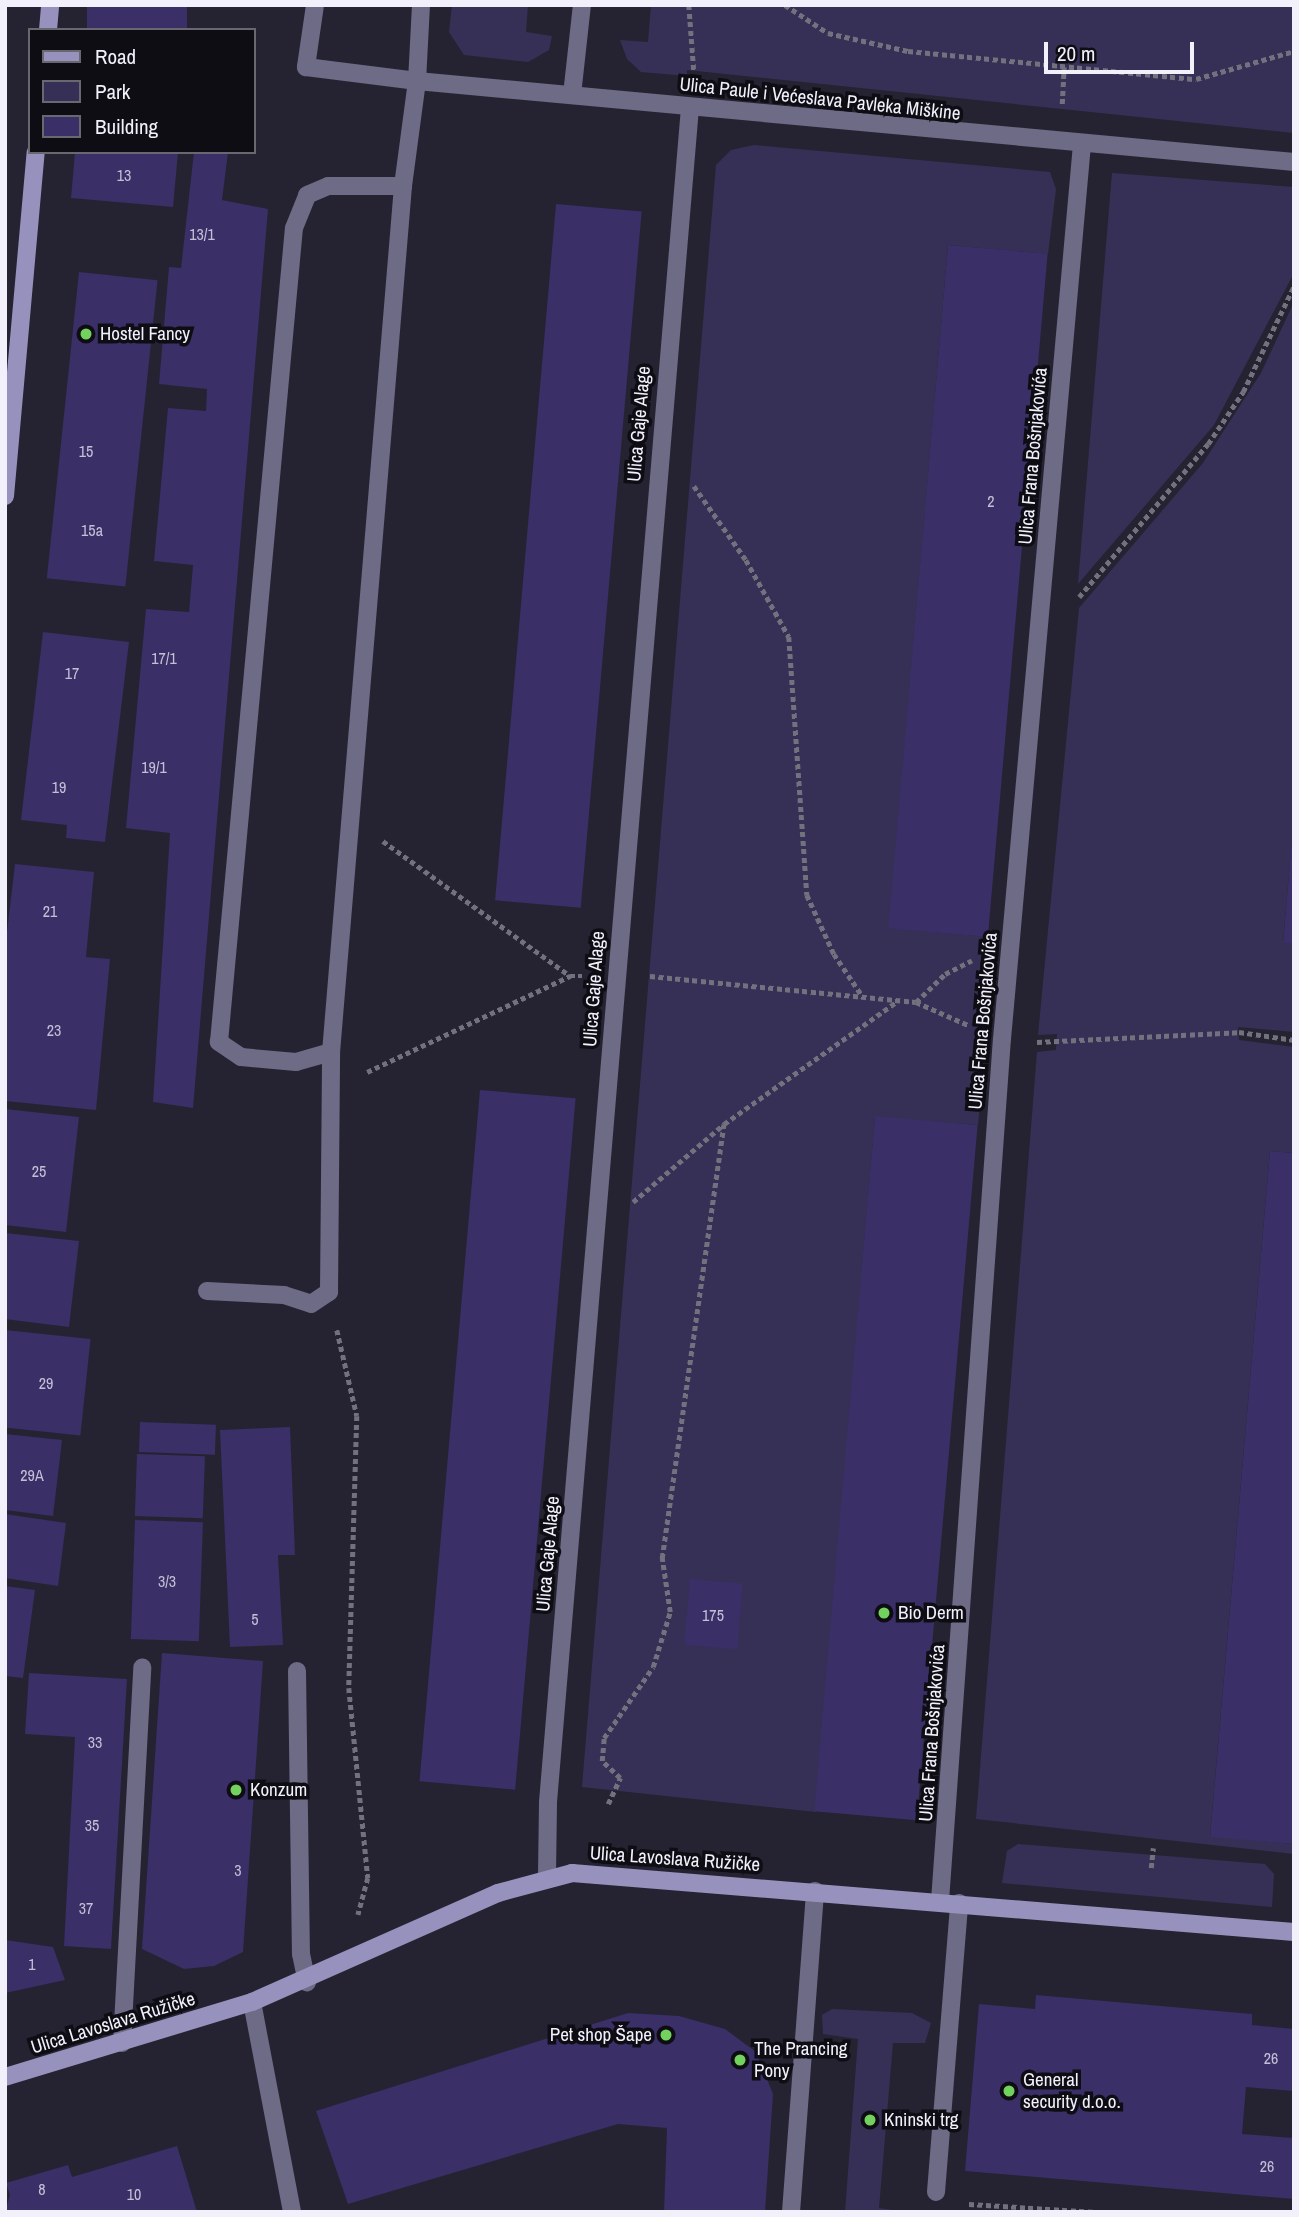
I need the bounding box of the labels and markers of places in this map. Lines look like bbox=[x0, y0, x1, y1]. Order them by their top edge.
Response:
place label: Hostel Fancy bbox=[100, 323, 190, 345]
marker: Hostel Fancy bbox=[78, 326, 94, 342]
place label: Bio Derm bbox=[898, 1602, 964, 1624]
marker: Bio Derm bbox=[876, 1605, 892, 1621]
place label: Konzum bbox=[250, 1779, 307, 1801]
marker: Konzum bbox=[228, 1782, 244, 1798]
place label: Pet shop Šape bbox=[550, 2024, 652, 2046]
marker: Pet shop Šape bbox=[658, 2027, 674, 2043]
place label: The Prancing Pony bbox=[754, 2038, 848, 2082]
marker: The Prancing Pony bbox=[732, 2052, 748, 2068]
place label: General security d.o.o. bbox=[1023, 2069, 1121, 2113]
marker: General security d.o.o. bbox=[1001, 2083, 1017, 2099]
place label: Kninski trg bbox=[884, 2109, 958, 2131]
marker: Kninski trg bbox=[862, 2112, 878, 2128]

